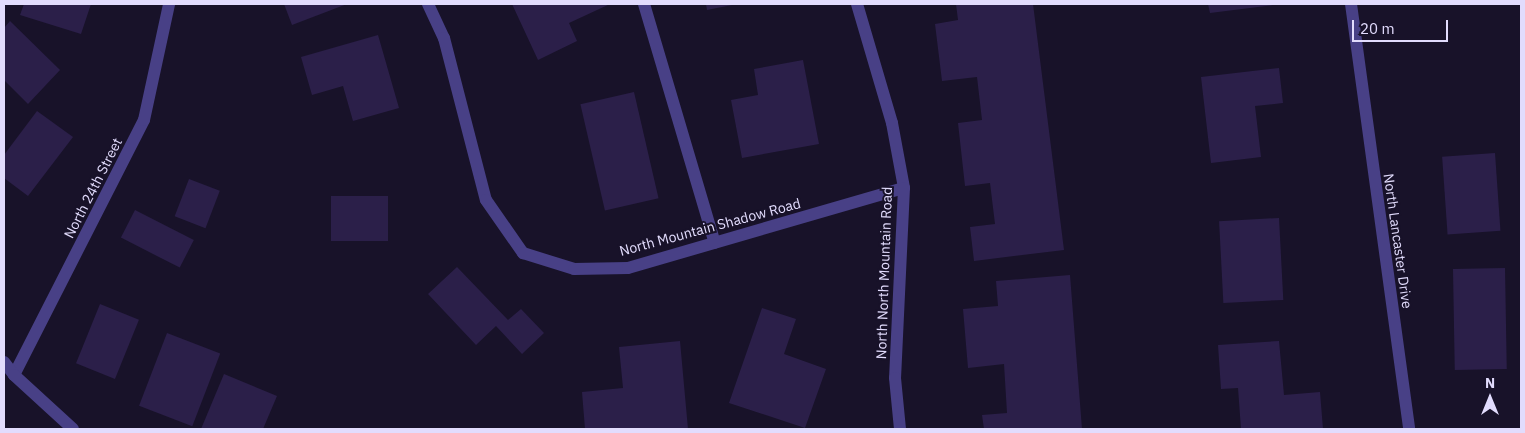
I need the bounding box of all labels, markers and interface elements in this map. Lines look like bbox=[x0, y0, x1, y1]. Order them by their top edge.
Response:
scale bar bbox=[1355, 10, 1451, 42]
text: 20 m bbox=[1360, 19, 1395, 38]
street label: North 24th Street bbox=[60, 135, 126, 241]
street label: North Lancaster Drive bbox=[1380, 172, 1416, 310]
street label: North North Mountain Road bbox=[873, 186, 895, 360]
street label: North Mountain Shadow Road bbox=[617, 195, 803, 259]
north arrow bbox=[1465, 373, 1515, 423]
text: N bbox=[1485, 374, 1495, 392]

